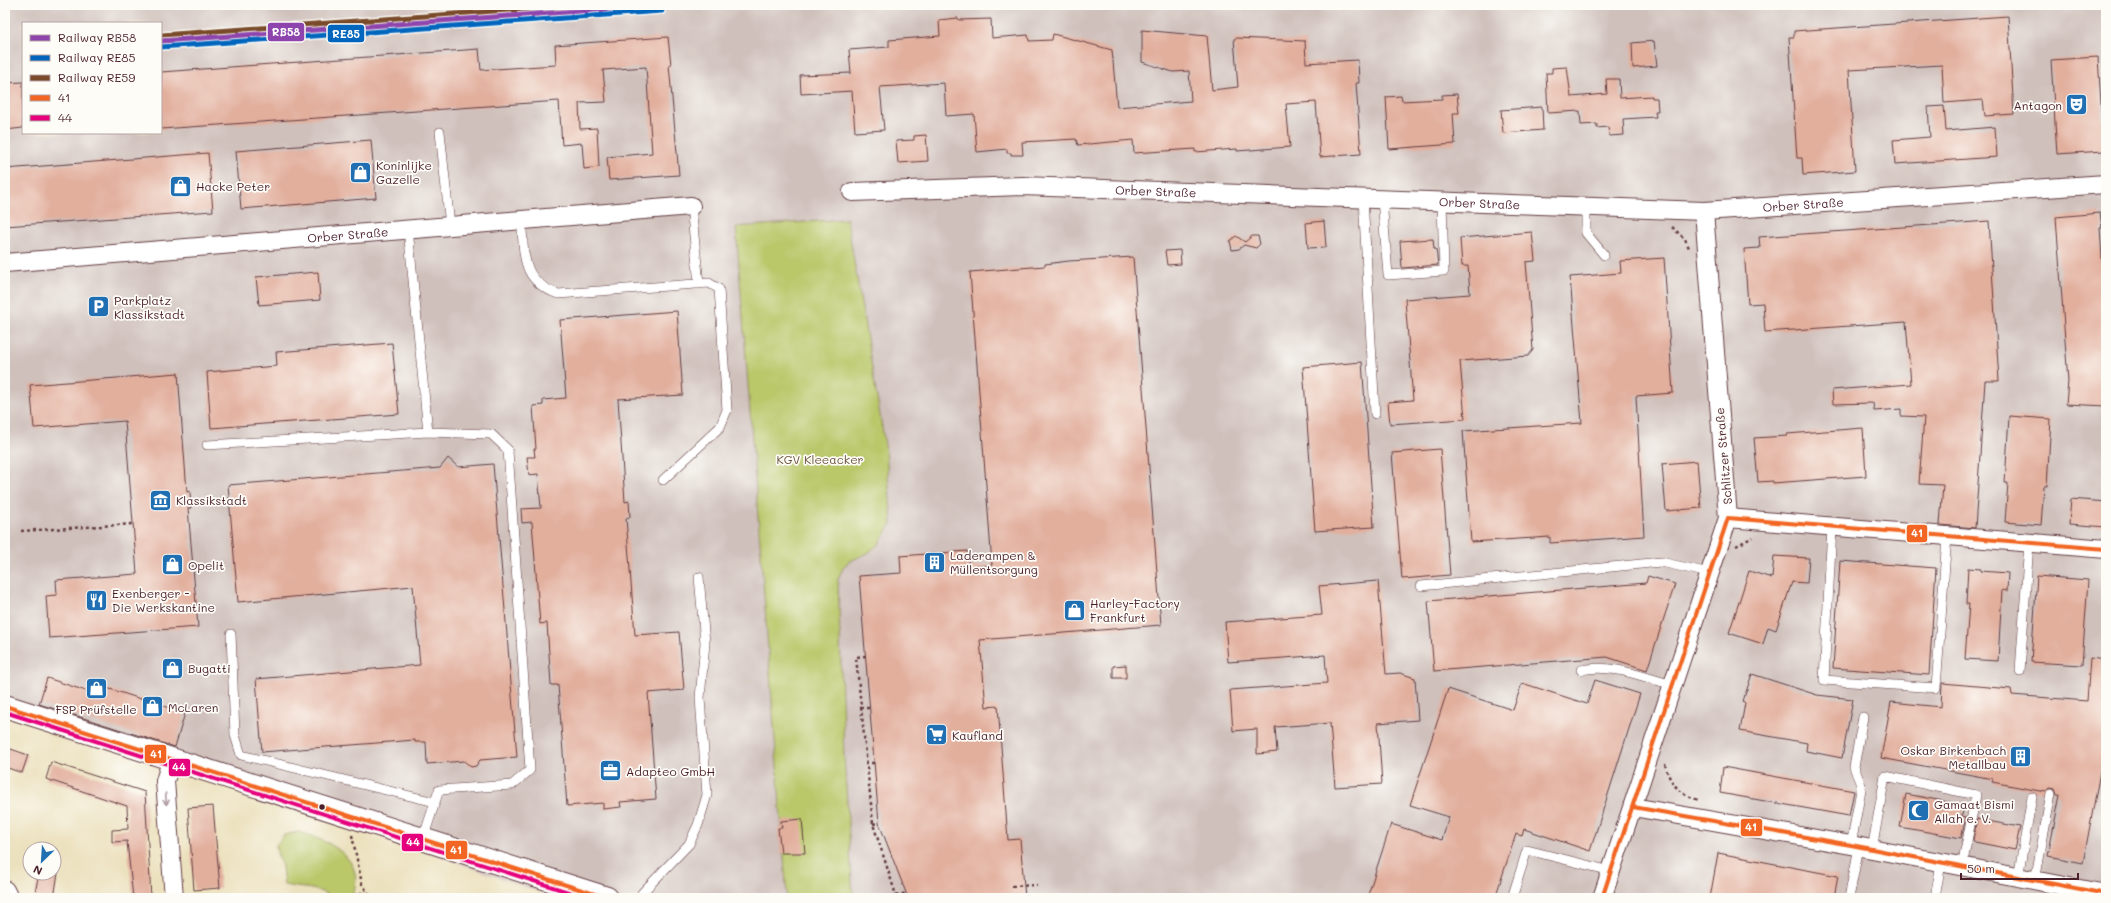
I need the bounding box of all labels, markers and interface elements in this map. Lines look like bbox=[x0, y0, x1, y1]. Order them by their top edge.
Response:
legend bbox=[22, 22, 162, 134]
line badge: RB58 bbox=[267, 22, 305, 42]
text: RB58 bbox=[272, 24, 300, 39]
line badge: RE85 bbox=[327, 24, 365, 43]
text: RE85 bbox=[332, 26, 361, 41]
text: Railway RB58 bbox=[58, 29, 136, 45]
text: Railway RE85 bbox=[58, 49, 136, 65]
text: Railway RE59 bbox=[58, 69, 135, 85]
text: 41 bbox=[58, 89, 70, 105]
theatre icon: Antagon bbox=[2064, 92, 2090, 118]
place label: Antagon bbox=[2014, 97, 2062, 113]
text: 44 bbox=[58, 109, 72, 125]
place label: Koninlijke Gazelle bbox=[376, 157, 432, 187]
shop icon: Koninlijke Gazelle bbox=[347, 159, 373, 185]
shop icon: Hacke Peter bbox=[168, 173, 194, 199]
place label: Hacke Peter bbox=[196, 178, 270, 194]
street label: Orber Straße bbox=[1115, 181, 1197, 200]
street label: Orber Straße bbox=[1439, 193, 1520, 212]
street label: Orber Straße bbox=[1762, 194, 1844, 215]
street label: Orber Straße bbox=[307, 223, 389, 246]
place label: Parkplatz Klassikstadt bbox=[114, 292, 185, 322]
parking icon: Parkplatz Klassikstadt bbox=[85, 294, 111, 320]
street label: Schlitzer Straße bbox=[1711, 407, 1735, 505]
park label: KGV Kleeacker bbox=[776, 451, 864, 467]
museum icon: Klassikstadt bbox=[148, 487, 174, 513]
place label: Klassikstadt bbox=[176, 492, 247, 508]
line badge: 41 bbox=[1906, 524, 1928, 543]
text: 41 bbox=[1911, 525, 1923, 540]
place label: Laderampen & Müllentsorgung bbox=[950, 547, 1038, 577]
building icon: Laderampen & Müllentsorgung bbox=[921, 549, 947, 575]
shop icon: Opelit bbox=[160, 552, 186, 578]
place label: Opelit bbox=[188, 557, 224, 573]
place label: Exenberger - Die Werkskantine bbox=[112, 585, 215, 615]
restaurant icon: Exenberger - Die Werkskantine bbox=[84, 587, 110, 613]
place label: Harley-Factory Frankfurt bbox=[1090, 595, 1180, 625]
shop icon: Harley-Factory Frankfurt bbox=[1061, 597, 1087, 623]
shop icon: Bugatti bbox=[159, 655, 185, 681]
place label: Bugatti bbox=[188, 660, 231, 676]
shop icon: FSP Prüfstelle bbox=[83, 675, 109, 701]
shop icon: McLaren bbox=[140, 694, 166, 720]
place label: McLaren bbox=[168, 699, 219, 715]
place label: FSP Prüfstelle bbox=[55, 701, 137, 717]
supermarket icon: Kaufland bbox=[923, 722, 949, 748]
place label: Kaufland bbox=[952, 727, 1003, 743]
place label: Oskar Birkenbach Metallbau bbox=[1900, 742, 2006, 772]
line badge: 41 bbox=[144, 744, 167, 764]
building icon: Oskar Birkenbach Metallbau bbox=[2008, 744, 2034, 770]
text: 41 bbox=[150, 746, 162, 761]
line badge: 44 bbox=[168, 758, 191, 777]
office icon: Adapteo GmbH bbox=[598, 758, 624, 784]
text: 44 bbox=[172, 759, 186, 774]
place label: Adapteo GmbH bbox=[626, 763, 715, 779]
one-way arrow bbox=[163, 792, 170, 805]
place label: Gamaat Bismi Allah e. V. bbox=[1934, 796, 2014, 826]
mosque icon: Gamaat Bismi Allah e. V. bbox=[1905, 798, 1931, 824]
unlabelled marker bbox=[317, 802, 327, 812]
line badge: 41 bbox=[1740, 818, 1763, 837]
text: 41 bbox=[1745, 819, 1757, 834]
line badge: 44 bbox=[401, 833, 424, 852]
text: 44 bbox=[406, 834, 420, 849]
line badge: 41 bbox=[445, 840, 468, 860]
north arrow bbox=[22, 841, 62, 881]
text: 41 bbox=[450, 842, 462, 857]
scale bar bbox=[1961, 855, 2078, 881]
text: 50 m bbox=[1967, 860, 1995, 876]
text: N bbox=[31, 862, 45, 879]

